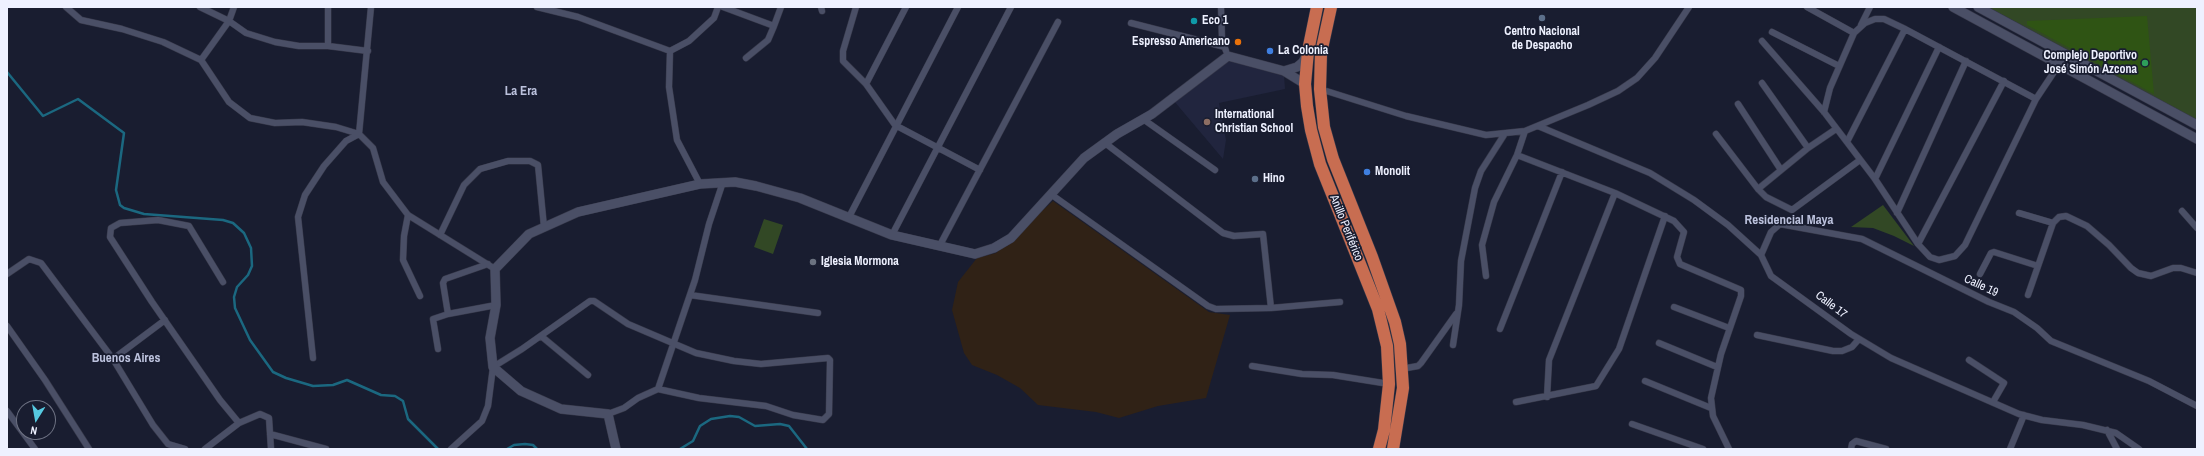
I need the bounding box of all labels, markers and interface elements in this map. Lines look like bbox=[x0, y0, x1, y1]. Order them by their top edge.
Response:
marker: Centro Nacional de Despacho bbox=[1537, 13, 1547, 23]
place label: Eco 1 bbox=[1202, 14, 1228, 28]
marker: Eco 1 bbox=[1189, 16, 1199, 26]
place label: Centro Nacional de Despacho bbox=[1504, 25, 1580, 53]
place label: Espresso Americano bbox=[1132, 35, 1230, 49]
marker: Espresso Americano bbox=[1233, 37, 1243, 47]
place label: La Colonia bbox=[1278, 44, 1328, 58]
marker: La Colonia bbox=[1265, 46, 1275, 56]
place label: Complejo Deportivo José Simón Azcona bbox=[2044, 49, 2137, 77]
marker: Complejo Deportivo José Simón Azcona bbox=[2140, 58, 2150, 68]
district label: La Era bbox=[505, 84, 537, 100]
place label: International Christian School bbox=[1215, 108, 1293, 136]
marker: International Christian School bbox=[1202, 117, 1212, 127]
place label: Monolit bbox=[1375, 165, 1410, 179]
marker: Monolit bbox=[1362, 167, 1372, 177]
place label: Hino bbox=[1263, 172, 1285, 186]
marker: Hino bbox=[1250, 174, 1260, 184]
street label: Anillo Periférico bbox=[1326, 193, 1366, 263]
district label: Residencial Maya bbox=[1745, 213, 1833, 229]
place label: Iglesia Mormona bbox=[821, 255, 899, 269]
marker: Iglesia Mormona bbox=[808, 257, 818, 267]
street label: Calle 19 bbox=[1962, 272, 2000, 300]
street label: Calle 17 bbox=[1812, 288, 1850, 322]
district label: Buenos Aires bbox=[92, 351, 160, 367]
north arrow bbox=[16, 400, 56, 440]
text: N bbox=[29, 423, 38, 438]

